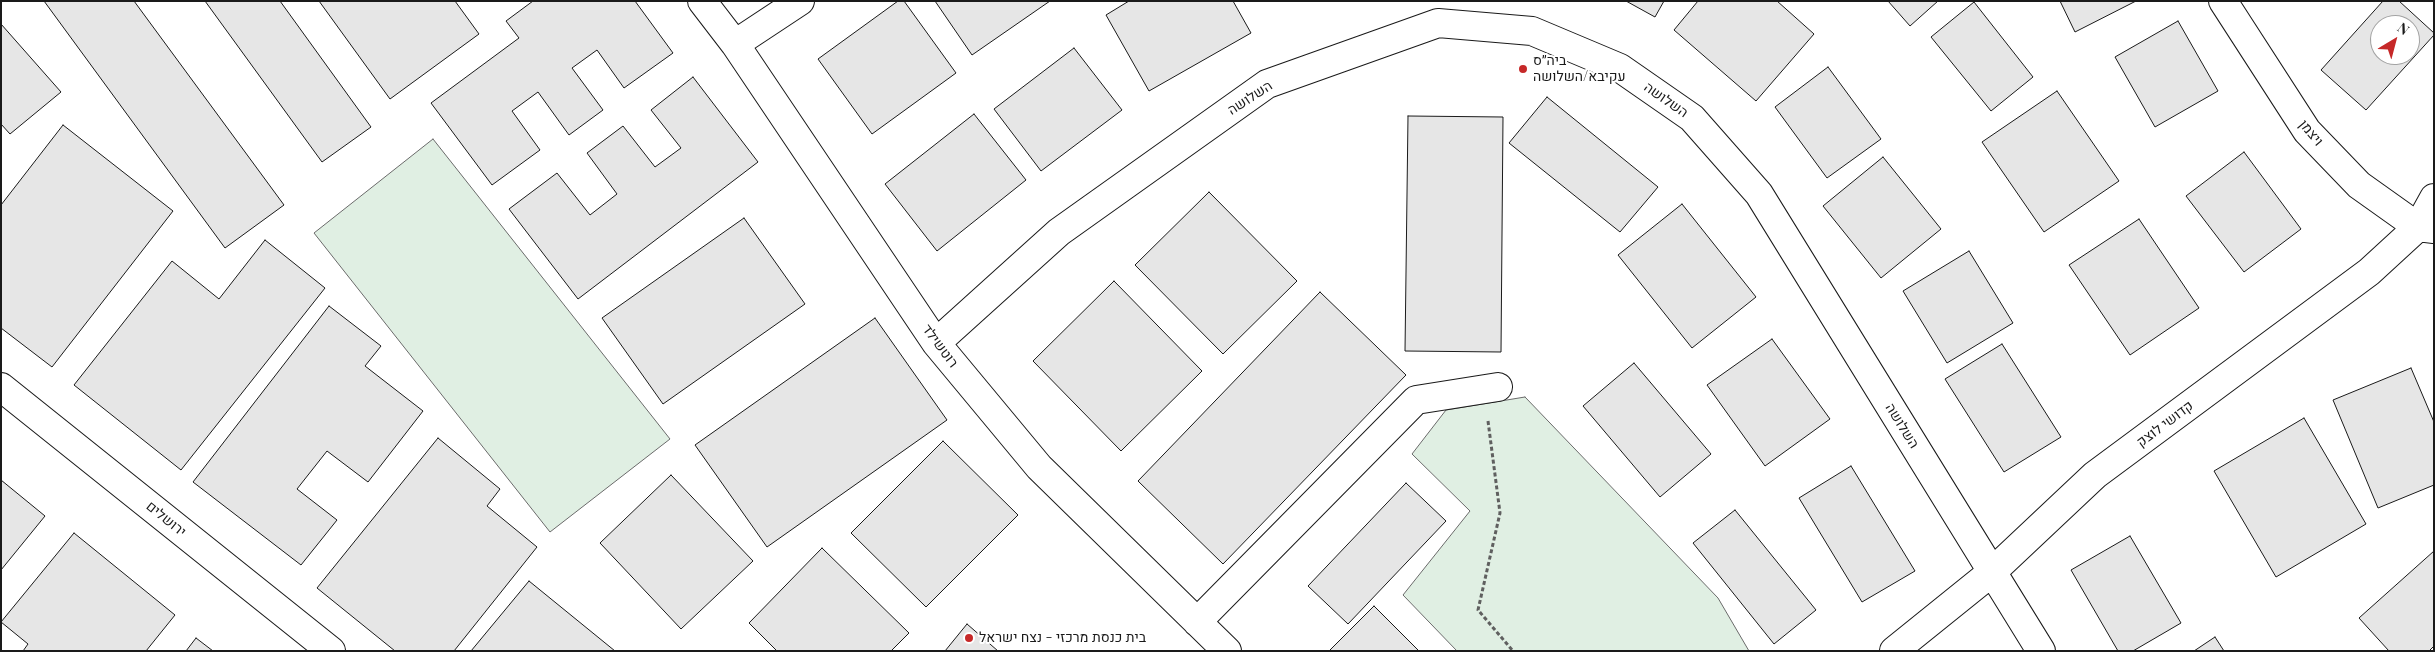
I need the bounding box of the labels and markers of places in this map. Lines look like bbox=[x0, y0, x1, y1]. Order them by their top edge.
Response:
place label: ביה״ס עקיבא/השלושה bbox=[1533, 53, 1626, 85]
marker: ביה״ס עקיבא/השלושה bbox=[1517, 63, 1529, 75]
place label: בית כנסת מרכזי - נצח ישראל bbox=[979, 630, 1146, 646]
marker: בית כנסת מרכזי - נצח ישראל bbox=[963, 632, 975, 644]

